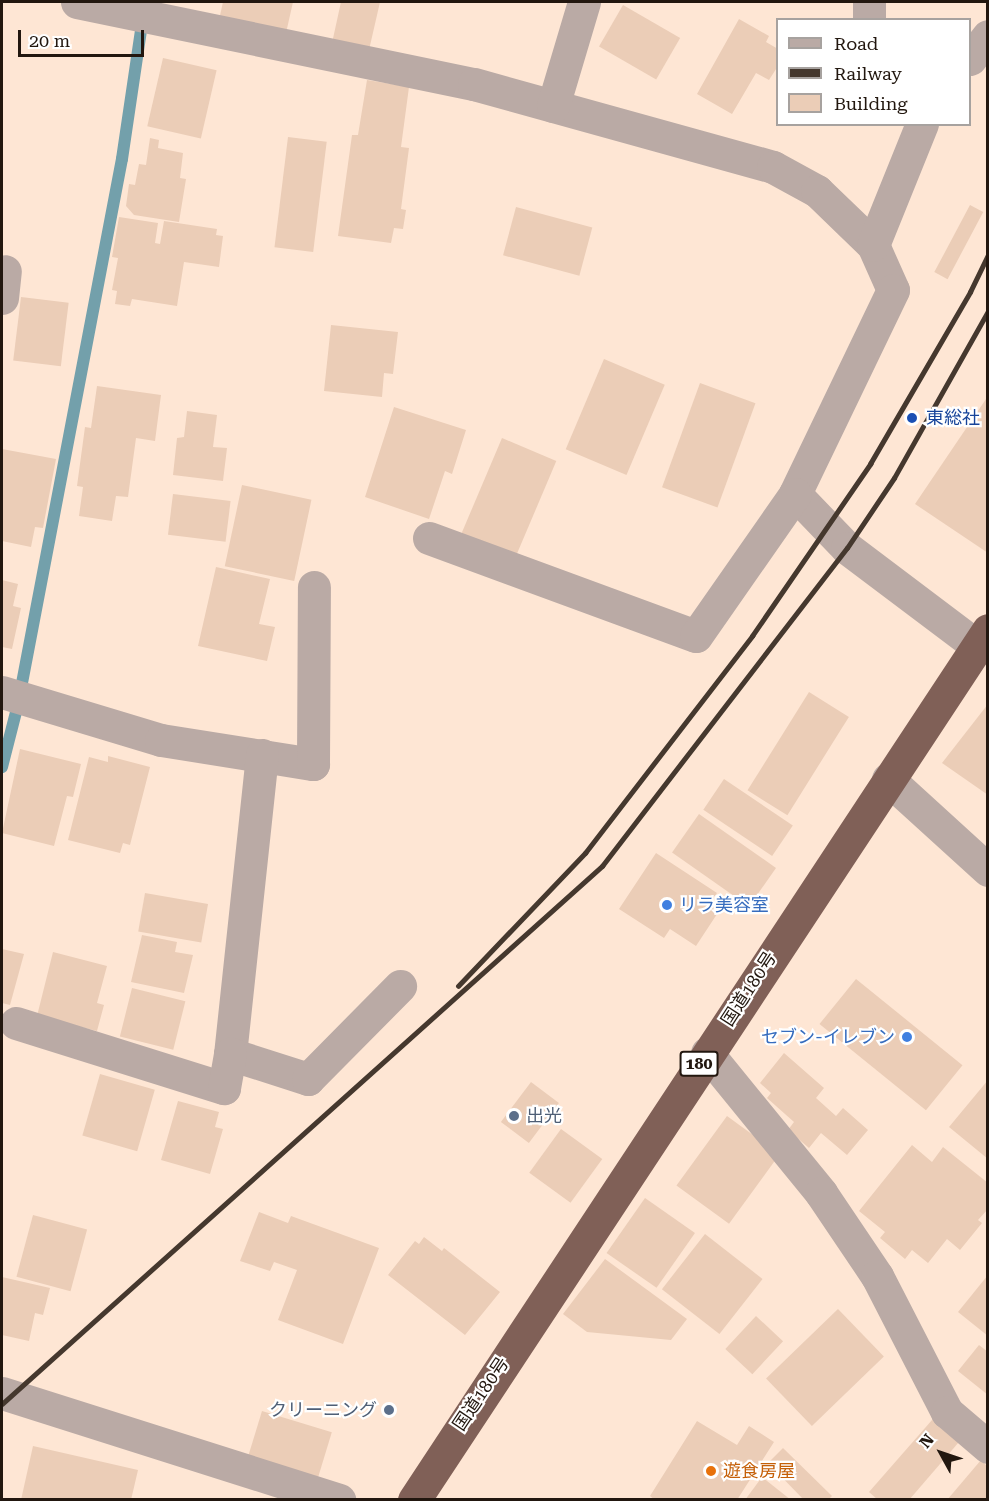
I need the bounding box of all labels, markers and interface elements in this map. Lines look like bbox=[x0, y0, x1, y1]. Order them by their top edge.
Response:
scale bar bbox=[21, 18, 147, 56]
legend bbox=[776, 18, 971, 126]
text: 20 m bbox=[29, 30, 70, 51]
text: Road bbox=[834, 33, 878, 54]
text: Railway bbox=[834, 63, 902, 84]
text: Building bbox=[834, 93, 908, 114]
place label: 東総社 bbox=[926, 407, 980, 429]
marker: 東総社 bbox=[903, 409, 921, 427]
place label: リラ美容室 bbox=[679, 894, 769, 916]
marker: リラ美容室 bbox=[660, 898, 674, 912]
street label: 国道180号 bbox=[717, 948, 781, 1030]
place label: セブン-イレブン bbox=[761, 1026, 895, 1048]
marker: セブン-イレブン bbox=[900, 1030, 914, 1044]
road number: 180 bbox=[680, 1051, 718, 1077]
place label: 出光 bbox=[526, 1105, 562, 1127]
marker: 出光 bbox=[507, 1109, 521, 1123]
street label: 国道180号 bbox=[448, 1353, 514, 1435]
place label: クリーニング bbox=[269, 1399, 377, 1421]
marker: クリーニング bbox=[382, 1403, 396, 1417]
north arrow bbox=[911, 1423, 971, 1483]
text: N bbox=[916, 1430, 938, 1452]
place label: 遊食房屋 bbox=[723, 1460, 795, 1482]
marker: 遊食房屋 bbox=[704, 1464, 718, 1478]

